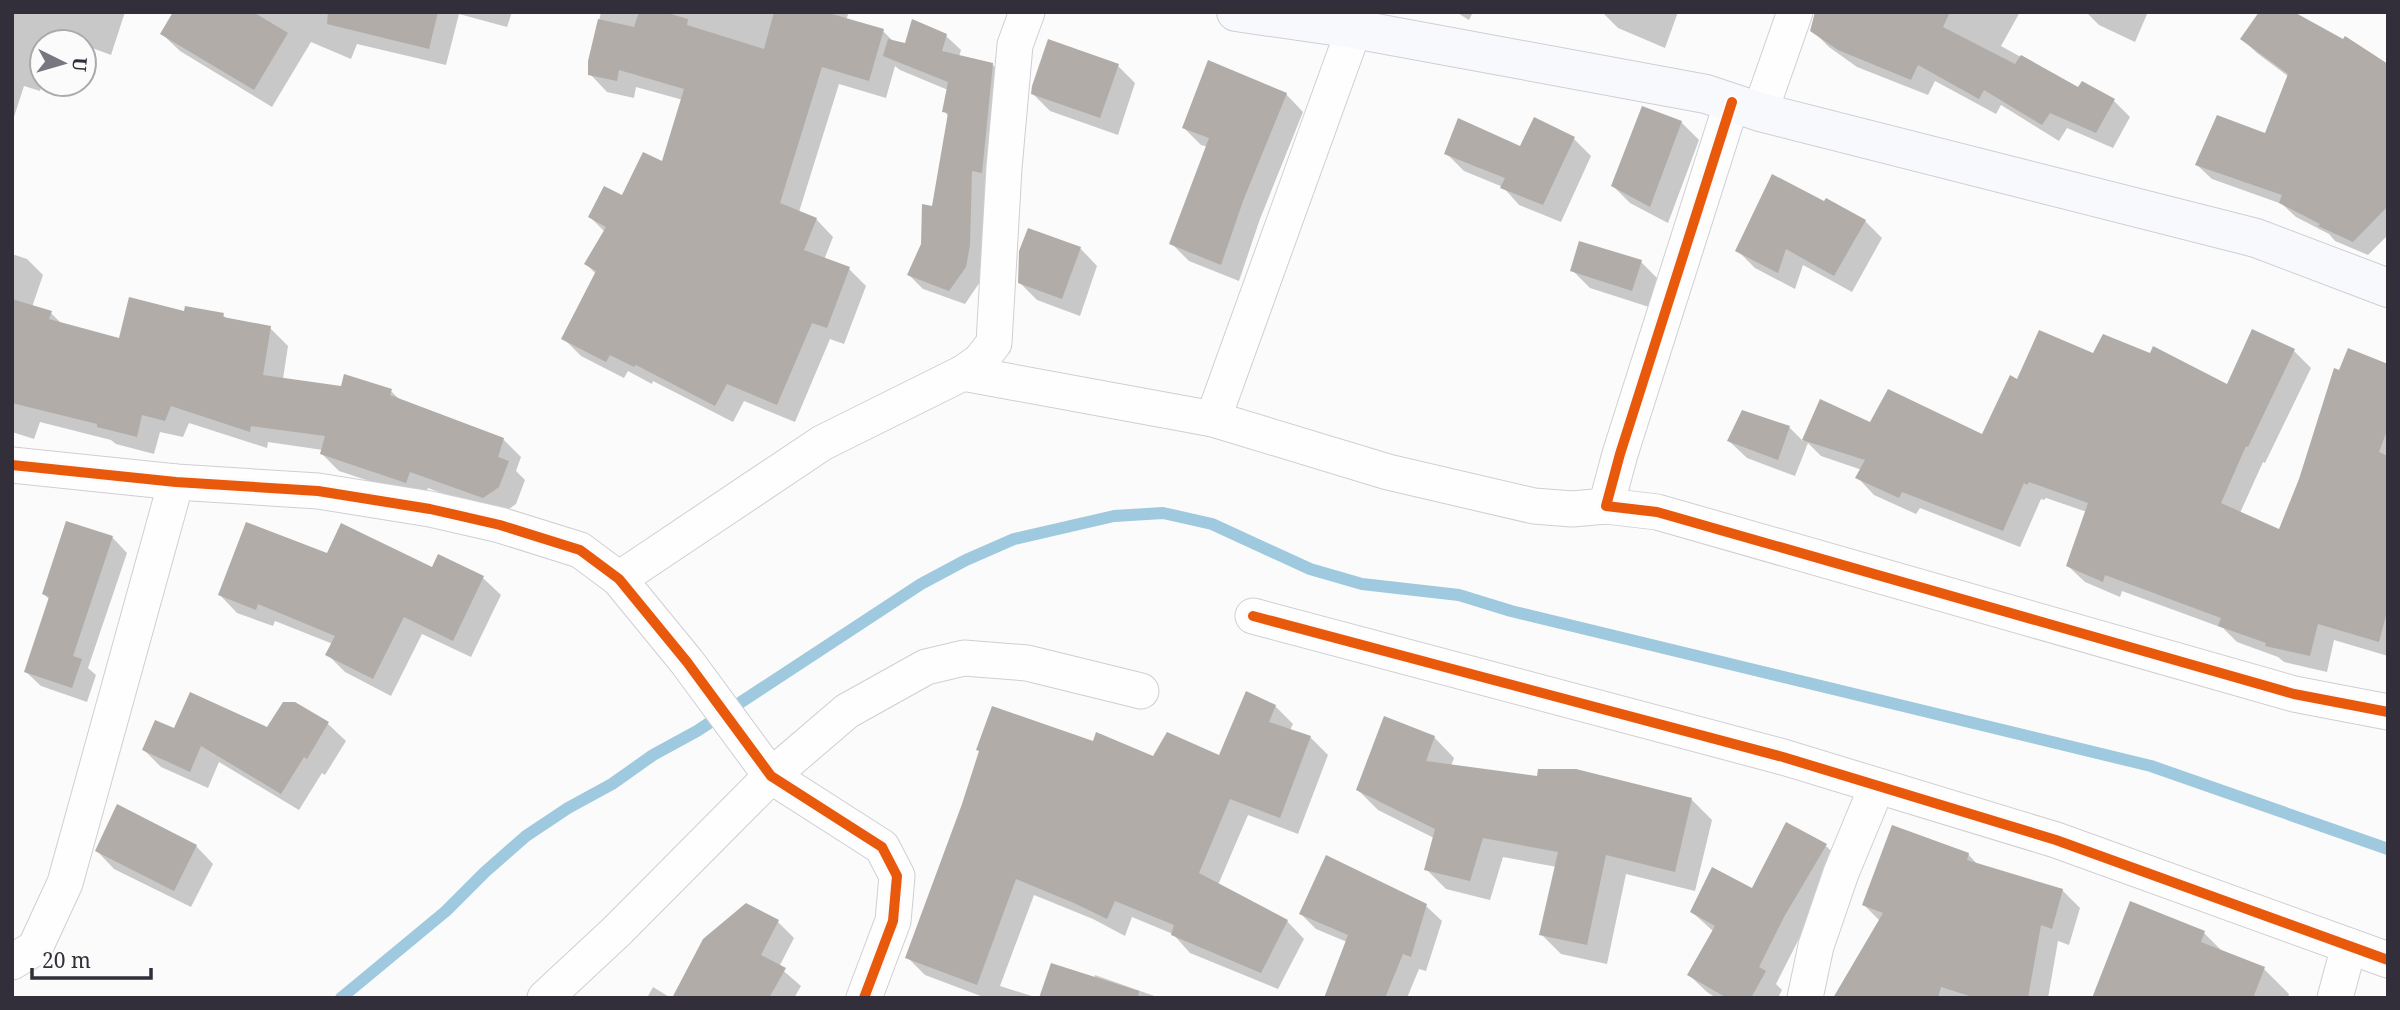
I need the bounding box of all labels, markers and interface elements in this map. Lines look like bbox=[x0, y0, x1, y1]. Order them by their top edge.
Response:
north arrow bbox=[28, 28, 98, 98]
text: U bbox=[66, 56, 94, 73]
scale bar bbox=[32, 936, 150, 980]
text: 20 m bbox=[42, 946, 91, 974]

